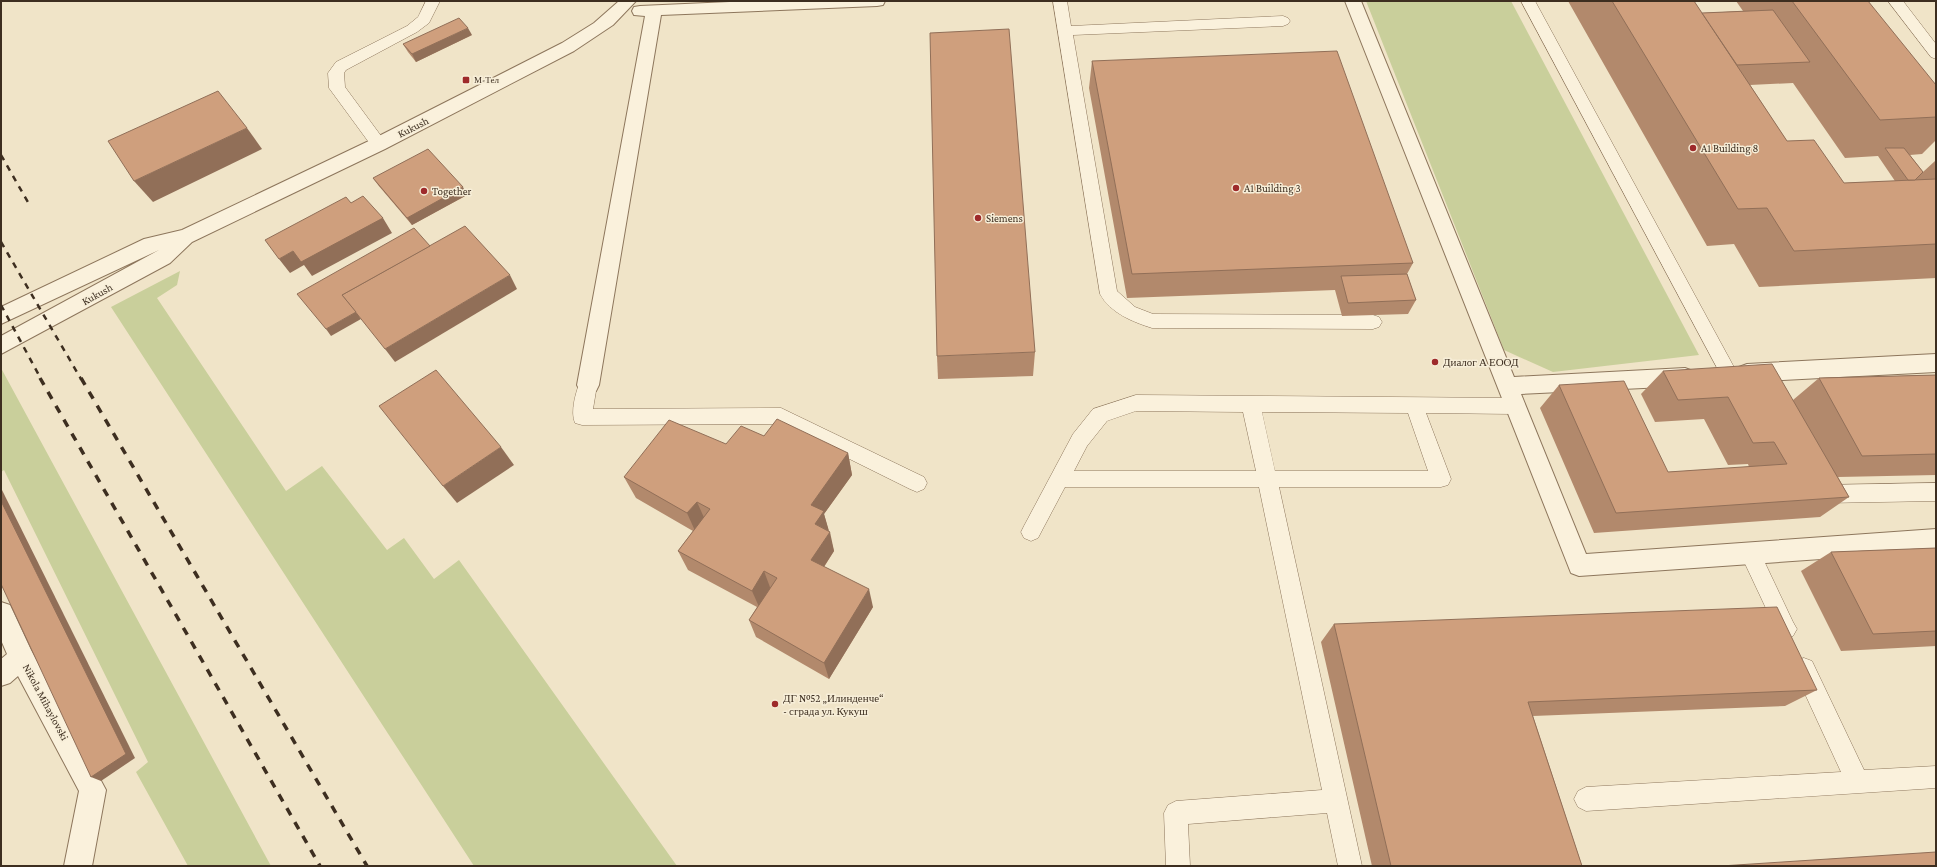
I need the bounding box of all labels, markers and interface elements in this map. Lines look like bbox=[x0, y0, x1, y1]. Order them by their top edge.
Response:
marker: М-Тел bbox=[461, 75, 471, 85]
place label: М-Тел bbox=[474, 75, 499, 85]
street label: Kukush bbox=[395, 114, 431, 140]
place label: A1 Building 8 bbox=[1701, 142, 1759, 155]
marker: A1 Building 8 bbox=[1688, 143, 1698, 153]
place label: A1 Building 3 bbox=[1244, 182, 1301, 195]
marker: A1 Building 3 bbox=[1231, 183, 1241, 193]
place label: Together bbox=[432, 185, 471, 198]
marker: Together bbox=[419, 186, 429, 196]
place label: Siemens bbox=[986, 212, 1023, 224]
marker: Siemens bbox=[973, 213, 983, 223]
street label: Kukush bbox=[80, 281, 115, 307]
place label: Диалог А ЕООД bbox=[1443, 356, 1519, 368]
marker: Диалог А ЕООД bbox=[1430, 357, 1440, 367]
street label: Nikola Mihaylovski bbox=[20, 662, 71, 743]
place label: ДГ №52 „Илинденче“ - сграда ул. Кукуш bbox=[783, 692, 884, 717]
marker: ДГ №52 „Илинденче“ - сграда ул. Кукуш bbox=[770, 699, 780, 709]

